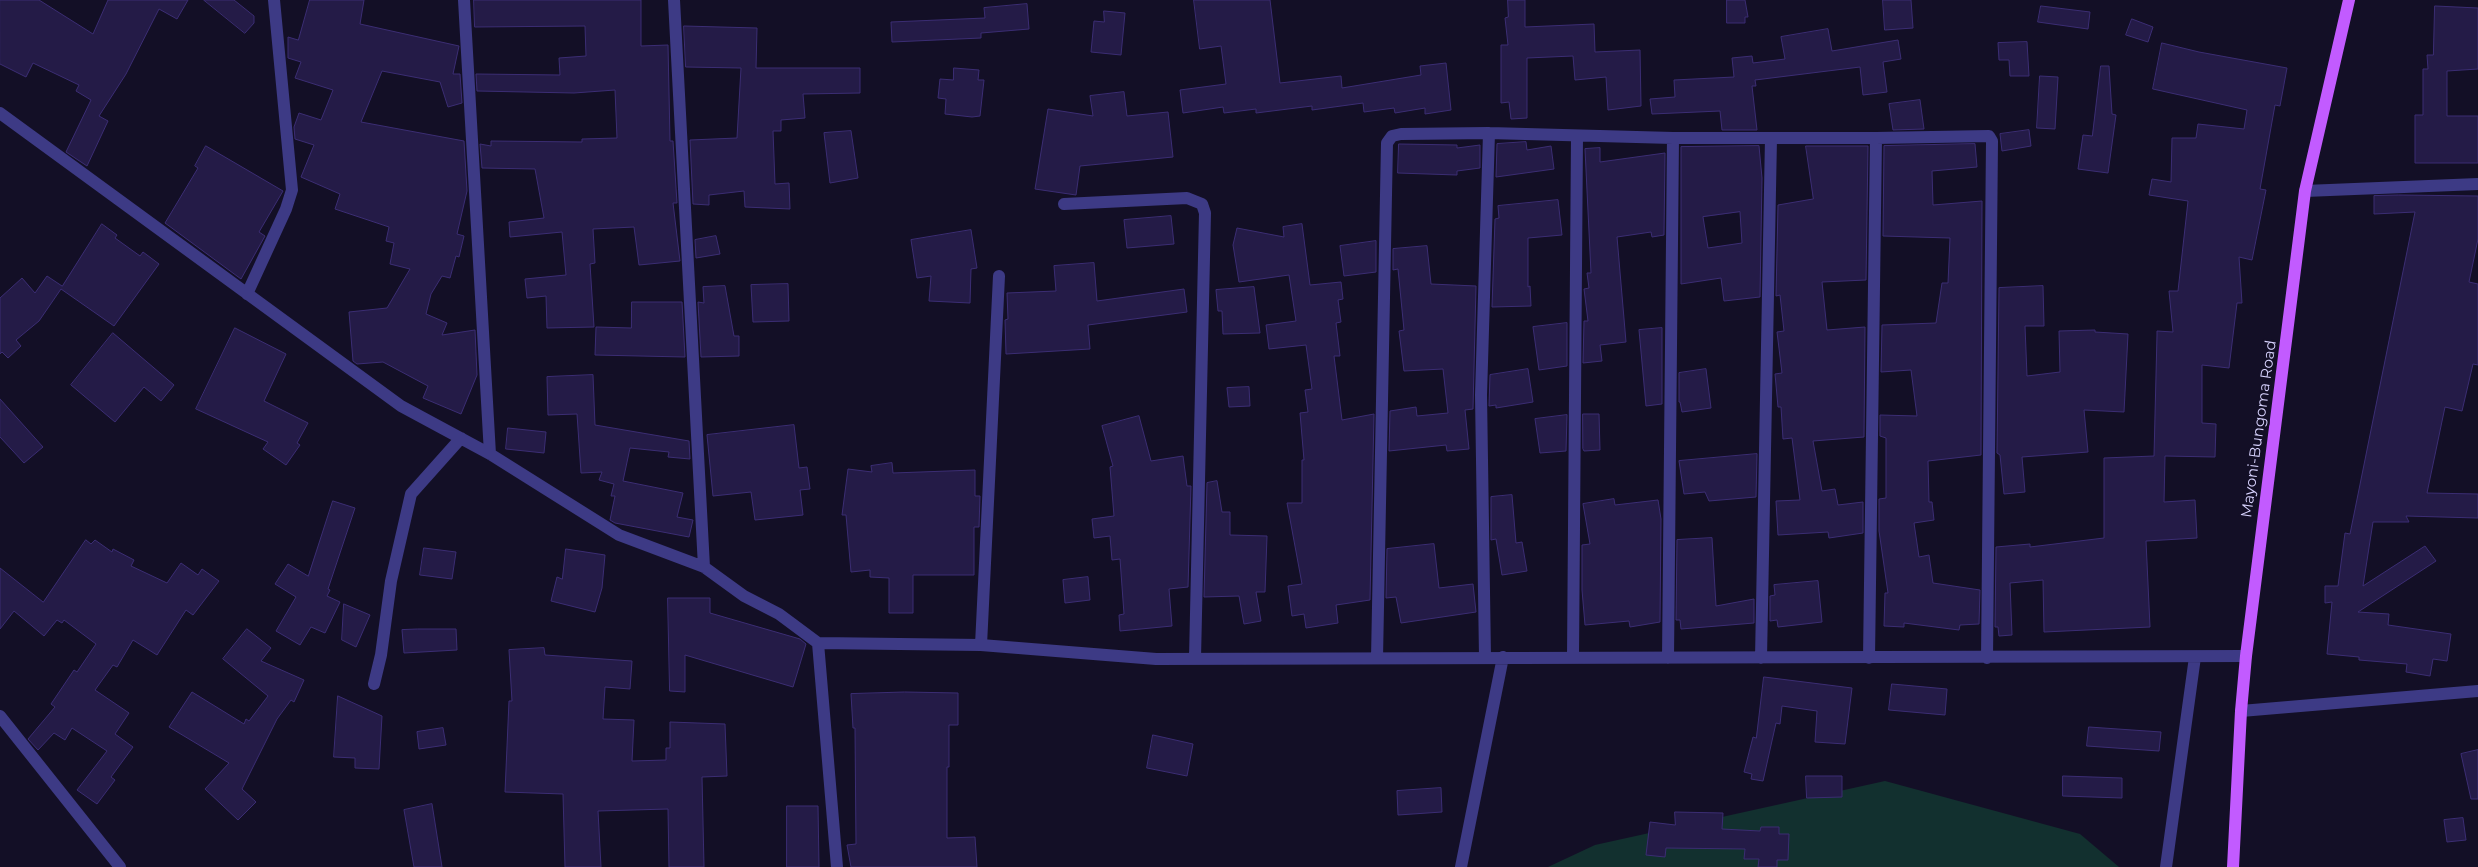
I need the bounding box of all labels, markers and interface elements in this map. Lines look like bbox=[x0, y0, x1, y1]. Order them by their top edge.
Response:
street label: Mayoni-Bungoma Road bbox=[2238, 339, 2280, 519]

